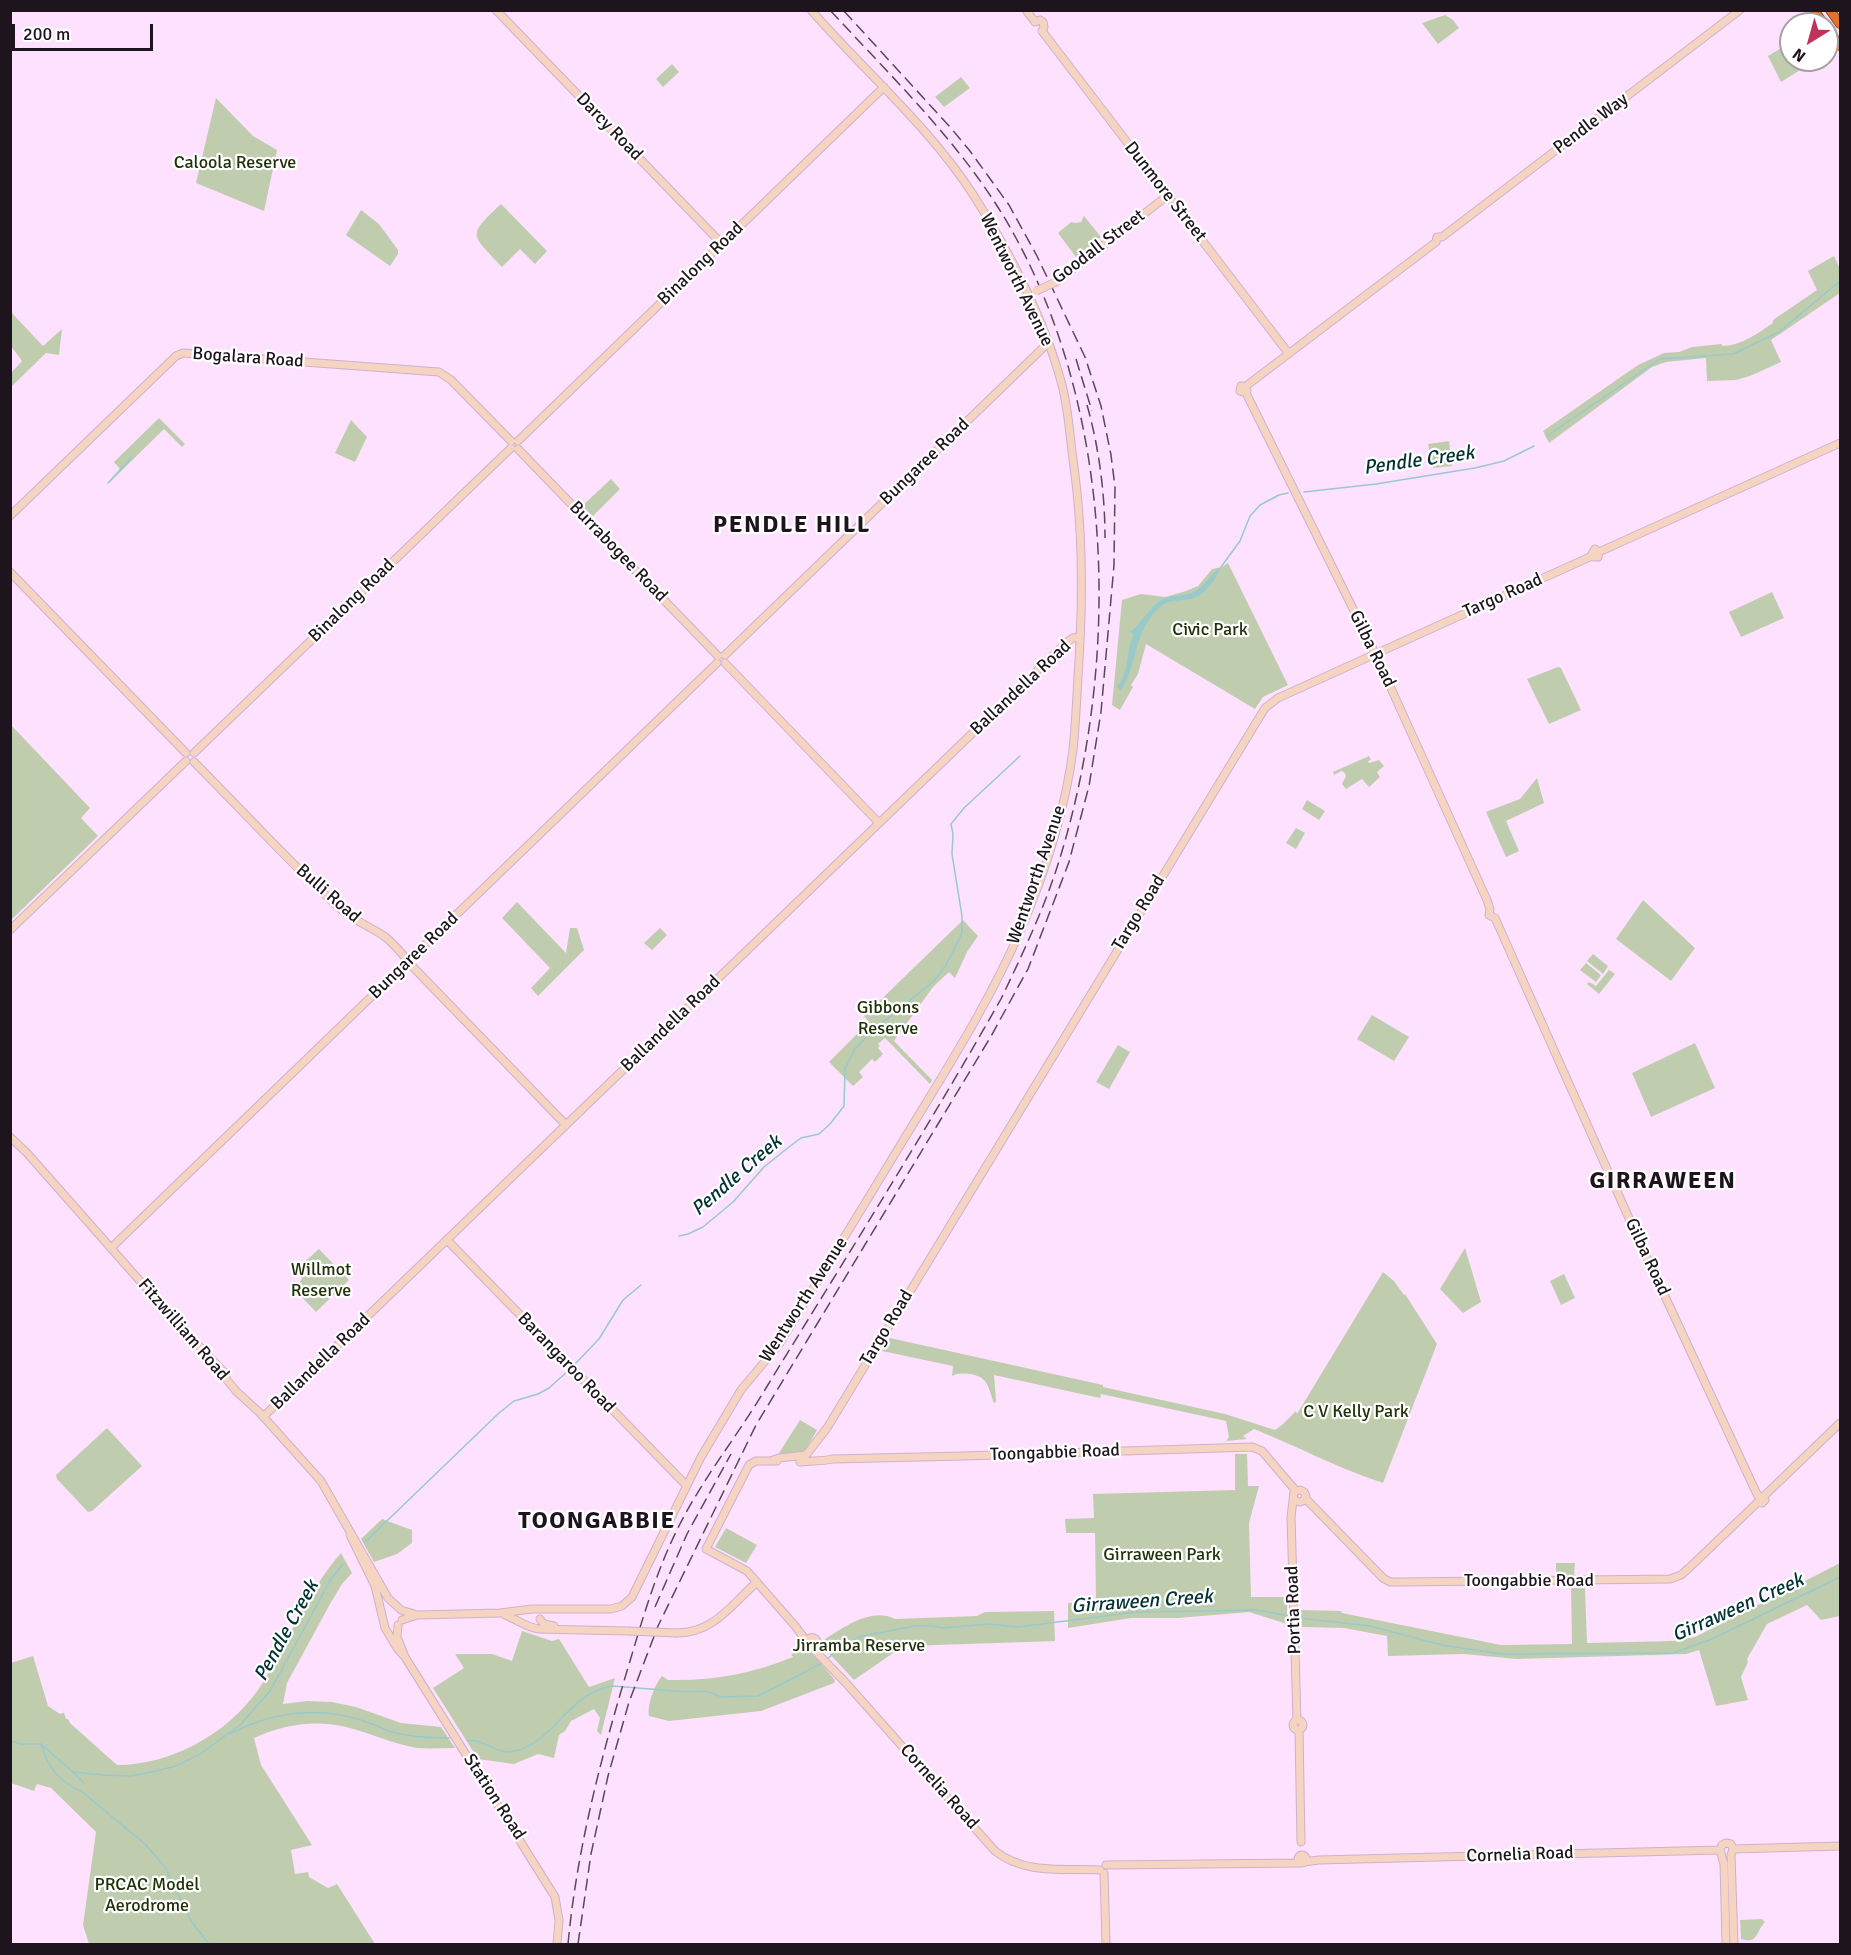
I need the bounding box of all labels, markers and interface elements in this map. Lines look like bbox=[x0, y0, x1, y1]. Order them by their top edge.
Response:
scale bar bbox=[15, 12, 156, 50]
north arrow bbox=[1779, 12, 1839, 72]
text: 200 m bbox=[23, 23, 70, 45]
text: N bbox=[1789, 43, 1810, 66]
street label: Darcy Road bbox=[571, 88, 647, 166]
street label: Pendle Way bbox=[1549, 89, 1633, 159]
street label: Dunmore Street bbox=[1119, 138, 1211, 246]
park label: Caloola Reserve bbox=[174, 152, 296, 174]
street label: Goodall Street bbox=[1048, 205, 1150, 289]
street label: Wentworth Avenue bbox=[974, 210, 1058, 350]
street label: Binalong Road bbox=[654, 218, 748, 310]
street label: Bogalara Road bbox=[192, 343, 304, 373]
street label: Bungaree Road bbox=[876, 414, 974, 510]
water label: Pendle Creek bbox=[1362, 441, 1476, 481]
street label: Burrabogee Road bbox=[564, 497, 672, 607]
district label: PENDLE HILL bbox=[713, 512, 871, 540]
street label: Binalong Road bbox=[305, 555, 399, 647]
street label: Targo Road bbox=[1460, 569, 1546, 623]
street label: Gilba Road bbox=[1344, 607, 1400, 691]
park label: Civic Park bbox=[1172, 619, 1248, 641]
street label: Ballandella Road bbox=[966, 636, 1076, 740]
street label: Wentworth Avenue bbox=[1003, 803, 1071, 947]
street label: Bulli Road bbox=[291, 860, 365, 928]
street label: Targo Road bbox=[1108, 871, 1170, 955]
street label: Bungaree Road bbox=[365, 908, 463, 1004]
street label: Ballandella Road bbox=[617, 971, 725, 1077]
park label: Gibbons Reserve bbox=[857, 997, 919, 1040]
water label: Pendle Creek bbox=[687, 1130, 787, 1222]
district label: GIRRAWEEN bbox=[1590, 1168, 1736, 1196]
street label: Gilba Road bbox=[1620, 1215, 1674, 1299]
street label: Wentworth Avenue bbox=[755, 1233, 853, 1367]
park label: Willmot Reserve bbox=[291, 1259, 351, 1302]
street label: Fitzwilliam Road bbox=[133, 1275, 233, 1385]
street label: Targo Road bbox=[856, 1286, 918, 1370]
street label: Barangaroo Road bbox=[513, 1308, 619, 1418]
street label: Ballandella Road bbox=[267, 1309, 375, 1415]
park label: C V Kelly Park bbox=[1303, 1401, 1409, 1423]
street label: Toongabbie Road bbox=[990, 1440, 1120, 1466]
district label: TOONGABBIE bbox=[518, 1508, 676, 1536]
park label: Girraween Park bbox=[1103, 1544, 1221, 1566]
street label: Portia Road bbox=[1282, 1565, 1306, 1655]
water label: Girraween Creek bbox=[1669, 1568, 1807, 1648]
street label: Toongabbie Road bbox=[1464, 1570, 1594, 1592]
water label: Pendle Creek bbox=[249, 1576, 325, 1686]
water label: Girraween Creek bbox=[1071, 1585, 1213, 1619]
park label: Jirramba Reserve bbox=[793, 1635, 925, 1657]
street label: Cornelia Road bbox=[895, 1740, 983, 1834]
street label: Station Road bbox=[458, 1750, 530, 1844]
street label: Cornelia Road bbox=[1466, 1842, 1574, 1868]
park label: PRCAC Model Aerodrome bbox=[95, 1874, 199, 1916]

